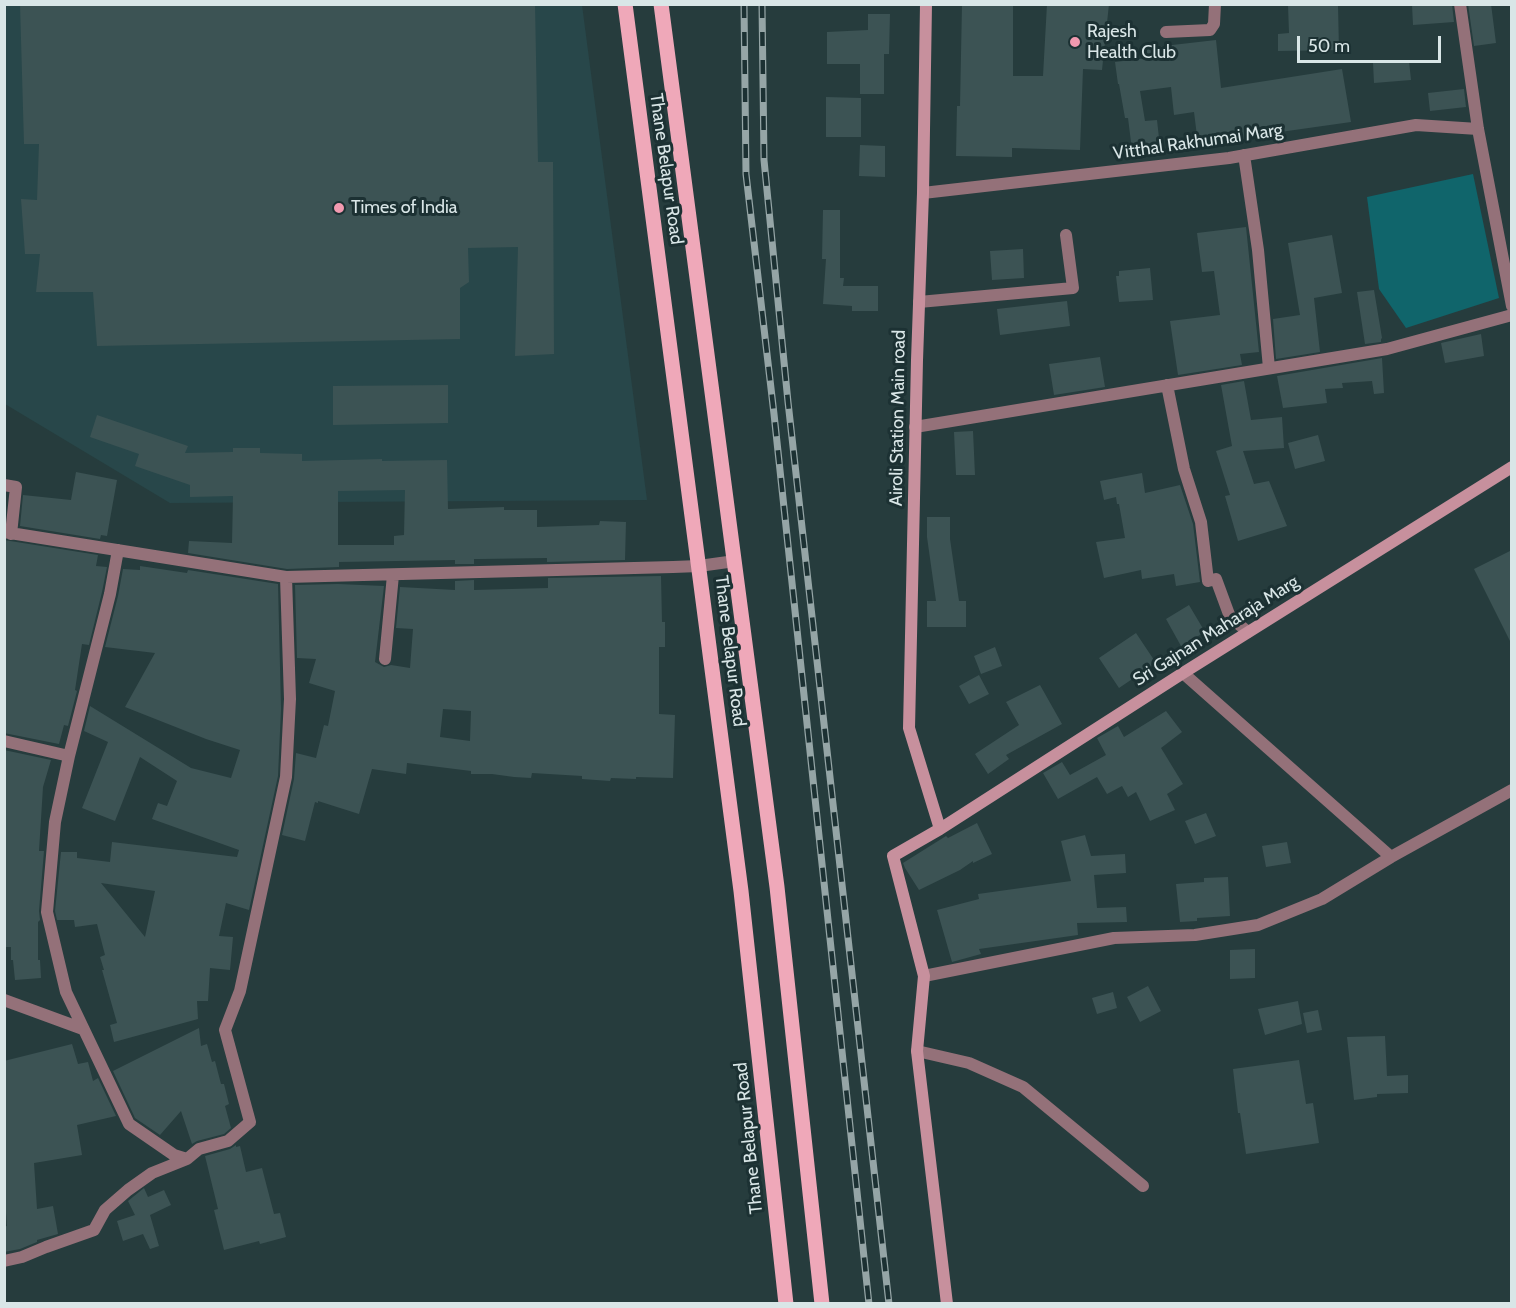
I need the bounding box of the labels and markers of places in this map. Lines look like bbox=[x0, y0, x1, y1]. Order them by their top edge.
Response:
place label: Rajesh Health Club bbox=[1087, 21, 1176, 63]
marker: Rajesh Health Club bbox=[1068, 35, 1082, 49]
place label: Times of India bbox=[351, 197, 458, 219]
marker: Times of India bbox=[332, 201, 346, 215]

